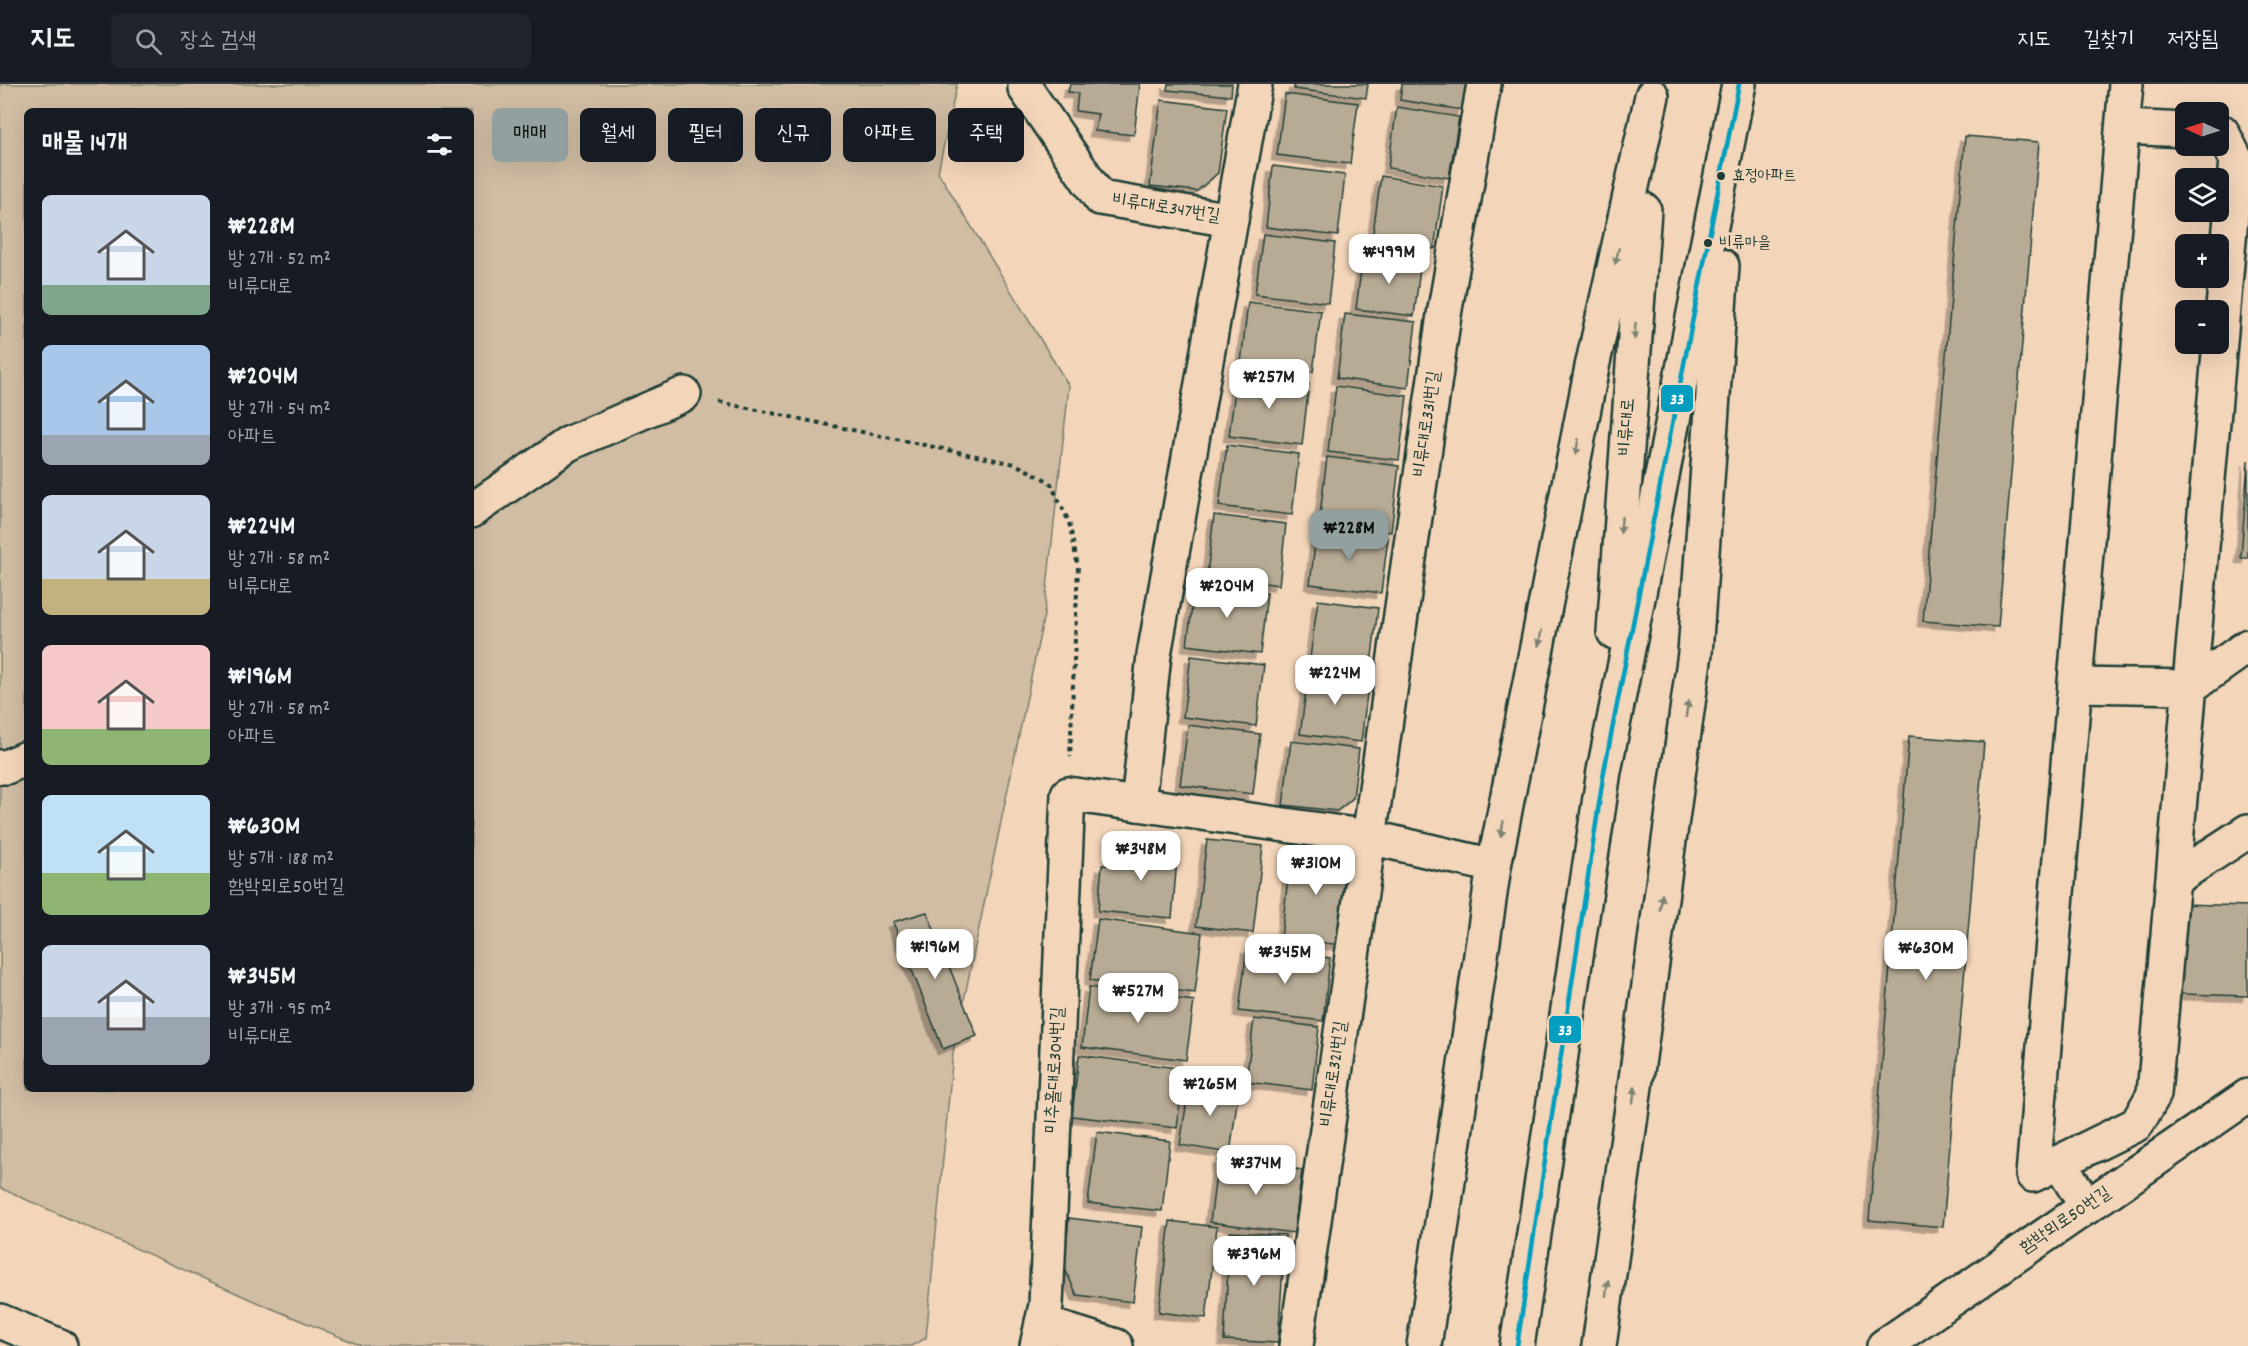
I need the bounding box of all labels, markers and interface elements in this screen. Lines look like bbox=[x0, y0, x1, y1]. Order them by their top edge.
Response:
search box bbox=[111, 14, 531, 68]
text: 지도 bbox=[30, 21, 75, 61]
icon: search bbox=[132, 25, 165, 58]
text: 장소 검색 bbox=[180, 26, 256, 57]
text: 지도 bbox=[2017, 26, 2051, 56]
text: 길찾기 bbox=[2084, 26, 2134, 56]
text: 저장됨 bbox=[2167, 26, 2218, 56]
north arrow bbox=[2175, 102, 2229, 156]
map controls bbox=[2175, 102, 2229, 354]
chip: 매매 bbox=[492, 108, 568, 162]
chip: 월세 bbox=[580, 108, 656, 162]
chip: 필터 bbox=[668, 108, 743, 162]
chip: 신규 bbox=[755, 108, 831, 162]
chip: 아파트 bbox=[843, 108, 936, 162]
chip: 주택 bbox=[948, 108, 1024, 162]
text: 매물 14개 bbox=[42, 126, 127, 163]
icon: filters bbox=[423, 128, 456, 161]
place label: 효정아파트 bbox=[1732, 165, 1796, 188]
button: layers bbox=[2175, 168, 2229, 222]
marker: 효정아파트 bbox=[1715, 170, 1727, 182]
street label: 비류대로347번길 bbox=[1110, 188, 1222, 230]
text: ₩228M bbox=[228, 209, 295, 246]
icon: home bbox=[90, 219, 162, 291]
place label: 비류마을 bbox=[1719, 232, 1771, 255]
pin: ₩499M bbox=[1347, 234, 1431, 285]
button: + bbox=[2175, 234, 2229, 288]
marker: 비류마을 bbox=[1702, 237, 1714, 249]
text: ₩499M bbox=[1363, 239, 1415, 267]
text: 방 2개 · 52 m² bbox=[228, 246, 331, 274]
one-way arrow bbox=[1611, 246, 1621, 265]
text: 비류대로 bbox=[228, 274, 292, 302]
button: − bbox=[2175, 300, 2229, 354]
one-way arrow bbox=[1630, 321, 1640, 340]
text: ₩204M bbox=[228, 359, 298, 396]
pin: ₩257M bbox=[1227, 359, 1311, 410]
text: ₩257M bbox=[1243, 364, 1295, 392]
icon: home bbox=[90, 369, 162, 441]
street label: 비류대로331번길 bbox=[1408, 369, 1448, 479]
line badge: 33 bbox=[1660, 384, 1694, 413]
text: 33 bbox=[1670, 389, 1684, 412]
text: 방 2개 · 54 m² bbox=[228, 396, 330, 424]
street label: 비류대로 bbox=[1614, 397, 1642, 457]
text: 아파트 bbox=[228, 424, 276, 452]
one-way arrow bbox=[1572, 437, 1581, 456]
text: ₩224M bbox=[228, 509, 295, 546]
pin: ₩228M bbox=[1307, 510, 1391, 561]
text: ₩228M bbox=[1323, 515, 1375, 543]
one-way arrow bbox=[1617, 516, 1626, 535]
icon: home bbox=[90, 519, 162, 591]
text: 방 2개 · 58 m² bbox=[228, 546, 330, 574]
pin: ₩204M bbox=[1185, 568, 1269, 619]
text: ₩204M bbox=[1200, 573, 1254, 601]
text: 비류대로 bbox=[228, 574, 292, 602]
one-way arrow bbox=[1535, 629, 1544, 648]
pin: ₩224M bbox=[1293, 655, 1377, 706]
text: ₩196M bbox=[228, 659, 292, 696]
text: ₩224M bbox=[1309, 660, 1361, 688]
icon: home bbox=[90, 669, 162, 741]
text: 방 2개 · 58 m² bbox=[228, 696, 330, 724]
one-way arrow bbox=[1683, 699, 1692, 718]
text: 아파트 bbox=[228, 724, 276, 752]
text: ₩630M bbox=[228, 809, 300, 846]
icon: home bbox=[90, 819, 162, 891]
one-way arrow bbox=[1497, 820, 1506, 839]
pin: ₩348M bbox=[1099, 831, 1183, 882]
text: ₩348M bbox=[1115, 836, 1167, 864]
pin: ₩310M bbox=[1274, 845, 1358, 896]
text: 방 5개 · 188 m² bbox=[228, 846, 334, 874]
text: ₩310M bbox=[1291, 850, 1341, 878]
text: 함박뫼로50번길 bbox=[228, 874, 345, 902]
one-way arrow bbox=[1656, 892, 1665, 911]
pin: ₩196M bbox=[893, 929, 977, 980]
pin: ₩630M bbox=[1884, 930, 1968, 981]
text: ₩196M bbox=[910, 934, 960, 962]
pin: ₩345M bbox=[1243, 934, 1327, 985]
text: ₩630M bbox=[1898, 935, 1954, 963]
text: ₩345M bbox=[1259, 939, 1311, 967]
text: ₩345M bbox=[228, 959, 296, 996]
icon: home bbox=[90, 969, 162, 1041]
pin: ₩527M bbox=[1096, 973, 1180, 1024]
text: ₩527M bbox=[1112, 978, 1164, 1006]
text: 방 3개 · 95 m² bbox=[228, 996, 331, 1024]
street label: 미추홀대로304번길 bbox=[1040, 1006, 1072, 1134]
line badge: 33 bbox=[1548, 1015, 1582, 1044]
street label: 비류대로321번길 bbox=[1315, 1019, 1355, 1129]
text: 33 bbox=[1558, 1020, 1572, 1043]
text: 비류대로 bbox=[228, 1024, 292, 1052]
pin: ₩265M bbox=[1168, 1066, 1252, 1117]
text: ₩265M bbox=[1183, 1071, 1237, 1099]
one-way arrow bbox=[1629, 1085, 1638, 1104]
pin: ₩374M bbox=[1214, 1145, 1298, 1196]
text: ₩374M bbox=[1231, 1150, 1281, 1178]
street label: 함박뫼로50번길 bbox=[2015, 1181, 2117, 1261]
pin: ₩396M bbox=[1212, 1236, 1296, 1287]
text: ₩396M bbox=[1227, 1241, 1281, 1269]
one-way arrow bbox=[1603, 1278, 1612, 1297]

